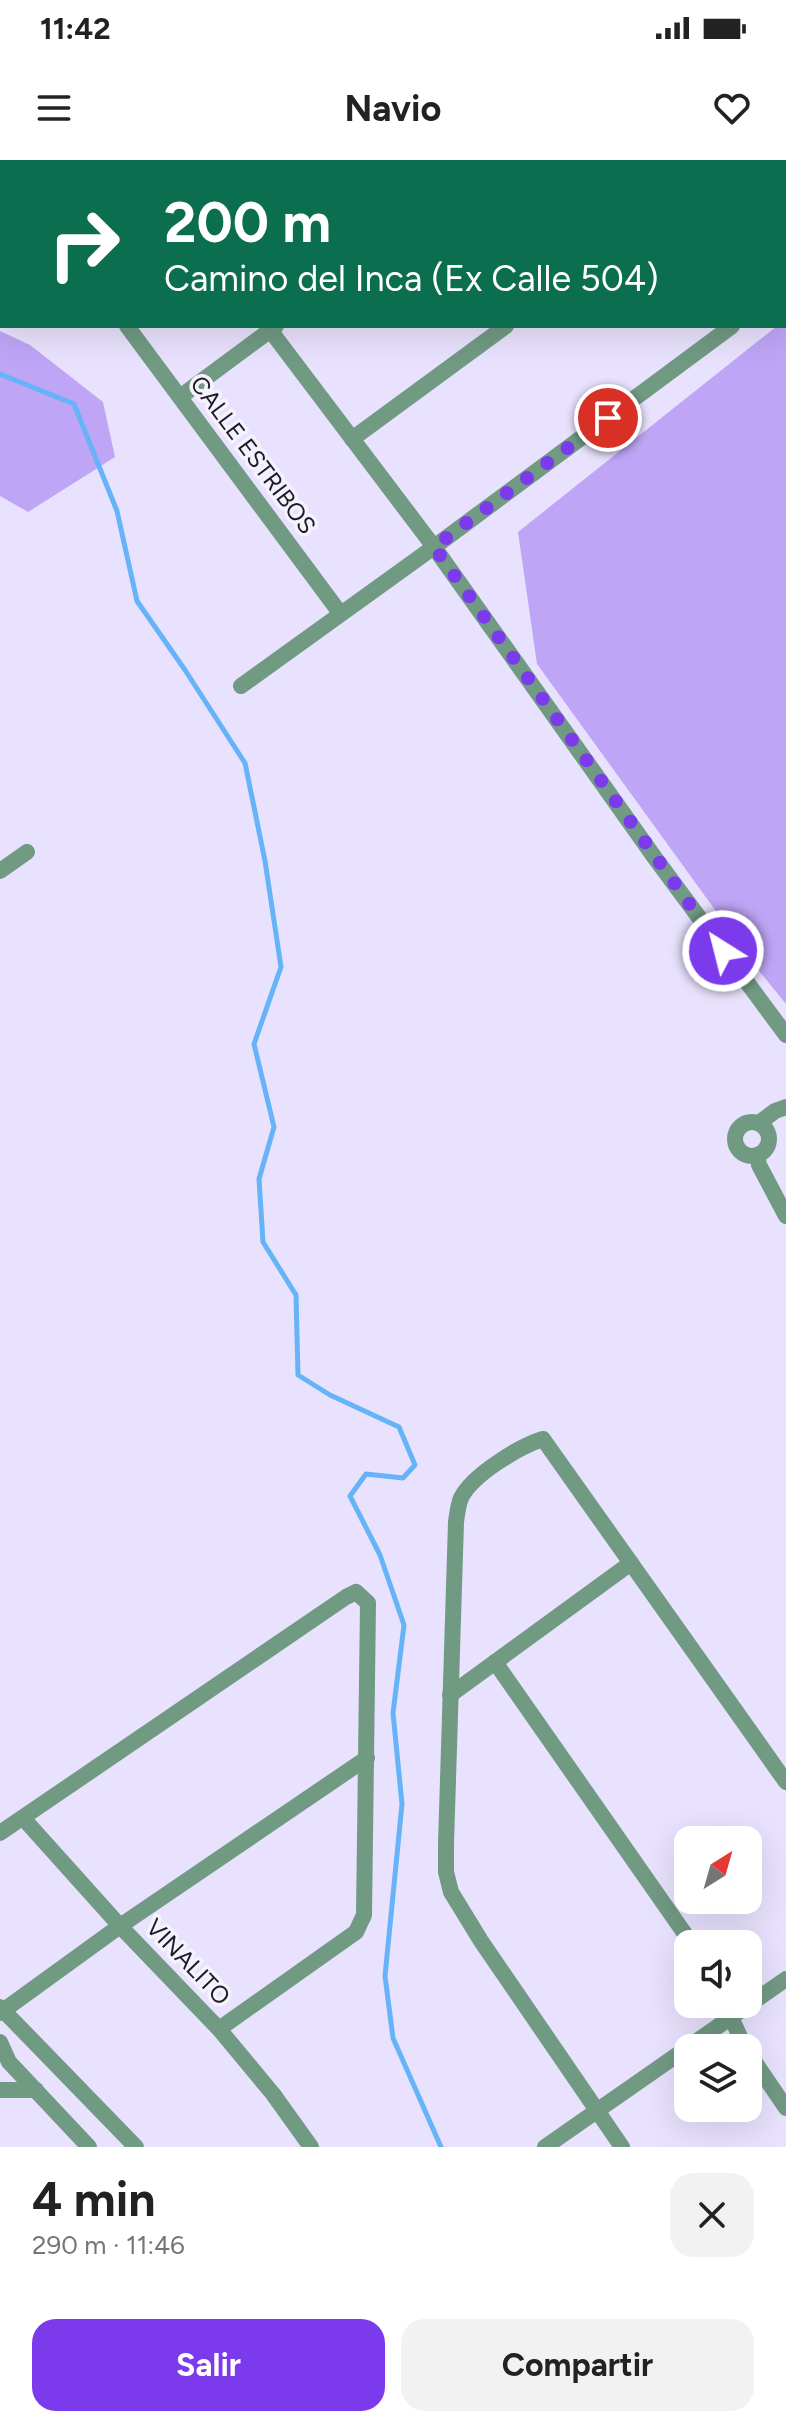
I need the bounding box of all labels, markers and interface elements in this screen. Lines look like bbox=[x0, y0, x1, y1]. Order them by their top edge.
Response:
text: 11:42 bbox=[40, 10, 111, 47]
icon: menu bbox=[32, 86, 76, 130]
icon: heart bbox=[710, 86, 754, 130]
text: Navio bbox=[345, 87, 441, 130]
text: 200 m bbox=[164, 189, 331, 256]
icon: right bbox=[32, 192, 136, 296]
text: Camino del Inca (Ex Calle 504) bbox=[164, 257, 659, 300]
street label: CALLE ESTRIBOS bbox=[185, 370, 322, 539]
pin bbox=[574, 384, 642, 452]
icon: arrive bbox=[586, 396, 630, 440]
position arrow bbox=[681, 909, 765, 993]
north arrow bbox=[674, 1826, 762, 1914]
map controls bbox=[674, 1826, 762, 2122]
street label: VINALITO bbox=[140, 1912, 237, 2011]
button: sound bbox=[674, 1930, 762, 2018]
button: layers bbox=[674, 2034, 762, 2122]
text: 4 min bbox=[32, 2170, 156, 2228]
button: close bbox=[670, 2173, 754, 2257]
text: 290 m · 11:46 bbox=[32, 2229, 185, 2261]
button: Salir bbox=[32, 2319, 385, 2411]
button: Compartir bbox=[401, 2319, 754, 2411]

